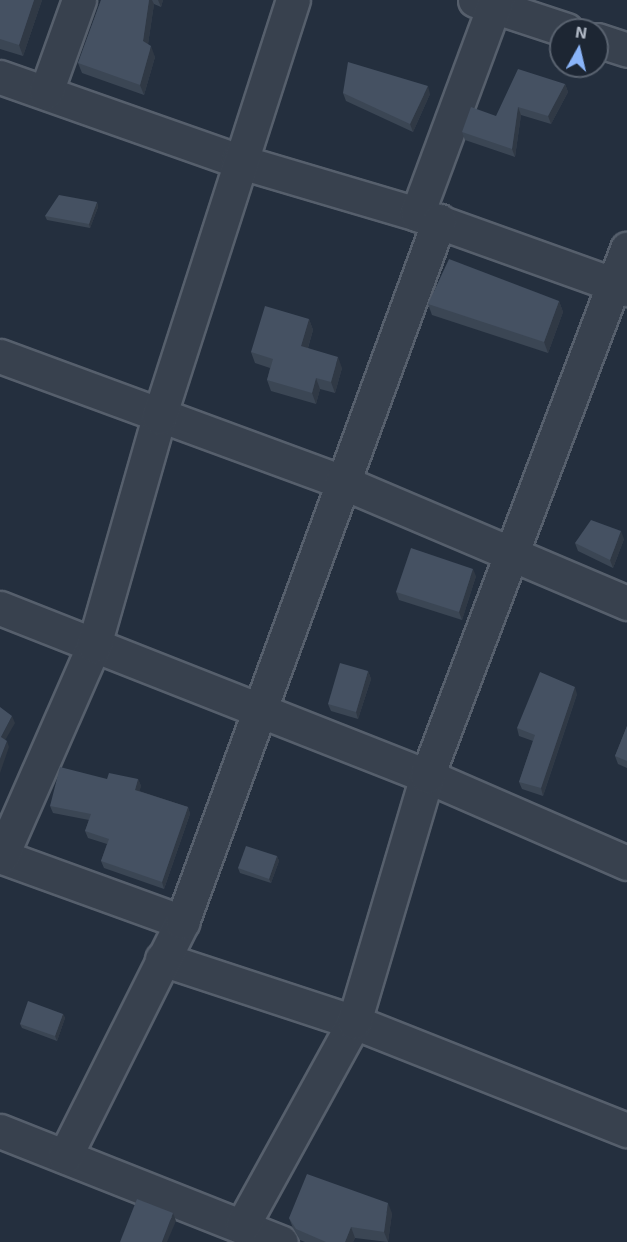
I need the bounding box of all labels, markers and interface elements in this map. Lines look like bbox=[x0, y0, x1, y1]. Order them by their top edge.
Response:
north arrow bbox=[549, 18, 609, 78]
text: N bbox=[574, 21, 588, 42]

